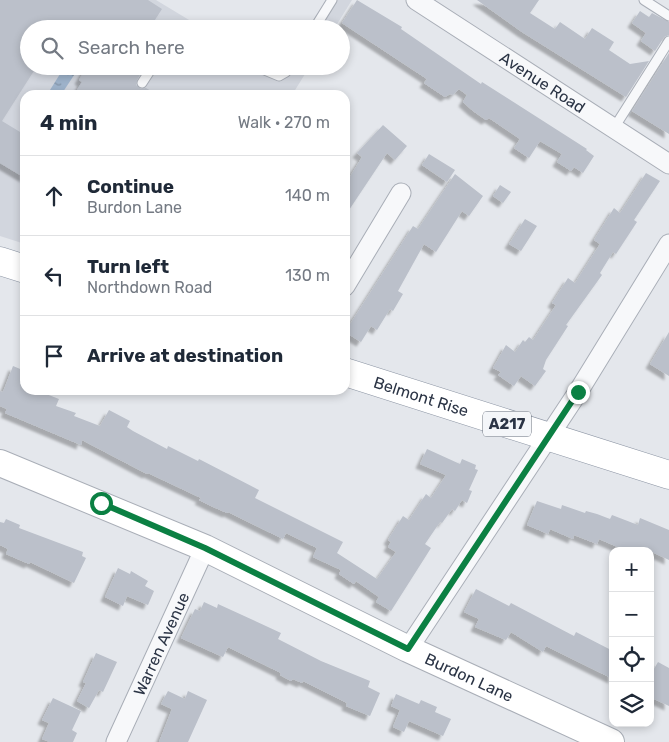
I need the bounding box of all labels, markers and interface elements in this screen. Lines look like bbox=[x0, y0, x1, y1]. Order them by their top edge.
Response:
search box bbox=[20, 20, 350, 75]
icon: search bbox=[38, 34, 66, 62]
text: Search here bbox=[78, 36, 185, 59]
street label: Avenue Road bbox=[496, 48, 589, 117]
text: 4 min bbox=[40, 110, 98, 135]
text: Walk · 270 m bbox=[238, 113, 330, 132]
text: Continue bbox=[87, 175, 174, 198]
icon: ahead bbox=[40, 182, 68, 210]
text: 140 m bbox=[285, 186, 330, 205]
text: Burdon Lane bbox=[87, 198, 182, 217]
text: Turn left bbox=[87, 255, 169, 278]
icon: left bbox=[40, 262, 68, 290]
text: 130 m bbox=[285, 266, 330, 285]
text: Northdown Road bbox=[87, 278, 212, 297]
icon: arrive bbox=[40, 342, 68, 370]
text: Arrive at destination bbox=[87, 344, 283, 367]
street label: Belmont Rise bbox=[371, 373, 471, 421]
route end bbox=[567, 381, 590, 404]
road number: A217 bbox=[483, 412, 531, 436]
route start bbox=[90, 492, 113, 515]
map controls bbox=[609, 547, 654, 727]
button: + bbox=[609, 547, 654, 592]
street label: Warren Avenue bbox=[130, 589, 193, 699]
button: − bbox=[609, 592, 654, 637]
button: locate bbox=[609, 637, 654, 682]
street label: Burdon Lane bbox=[422, 649, 516, 706]
button: layers bbox=[609, 682, 654, 727]

